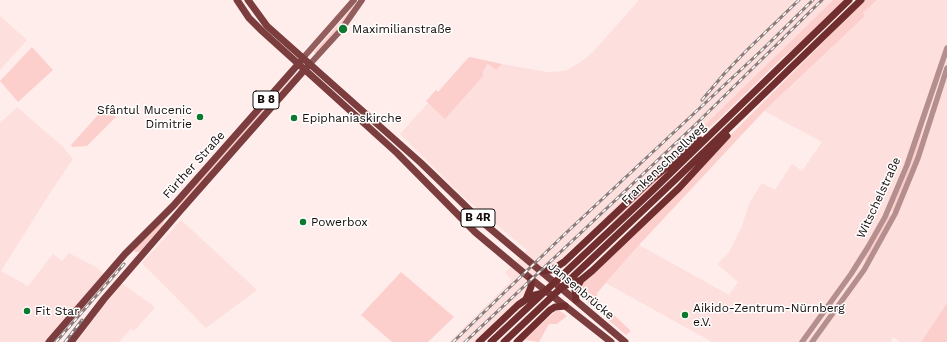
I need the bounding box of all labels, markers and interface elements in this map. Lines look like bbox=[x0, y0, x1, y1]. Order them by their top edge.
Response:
place label: Maximilianstraße bbox=[352, 22, 451, 36]
marker: Maximilianstraße bbox=[337, 23, 349, 35]
road number: B 8 bbox=[253, 91, 279, 109]
place label: Sfântul Mucenic Dimitrie bbox=[97, 103, 192, 131]
place label: Epiphaniaskirche bbox=[302, 111, 402, 125]
marker: Sfântul Mucenic Dimitrie bbox=[195, 112, 205, 122]
marker: Epiphaniaskirche bbox=[289, 113, 299, 123]
street label: Frankenschnellweg bbox=[619, 120, 709, 208]
street label: Fürther Straße bbox=[160, 128, 228, 202]
street label: Witschelstraße bbox=[854, 155, 904, 241]
road number: B 4R bbox=[461, 209, 495, 227]
place label: Powerbox bbox=[311, 215, 368, 229]
marker: Powerbox bbox=[298, 217, 308, 227]
street label: Jansenbrücke bbox=[545, 259, 617, 323]
place label: Aikido-Zentrum-Nürnberg e.V. bbox=[693, 301, 845, 329]
place label: Fit Star bbox=[35, 304, 79, 318]
marker: Fit Star bbox=[22, 306, 32, 316]
marker: Aikido-Zentrum-Nürnberg e.V. bbox=[680, 310, 690, 320]

